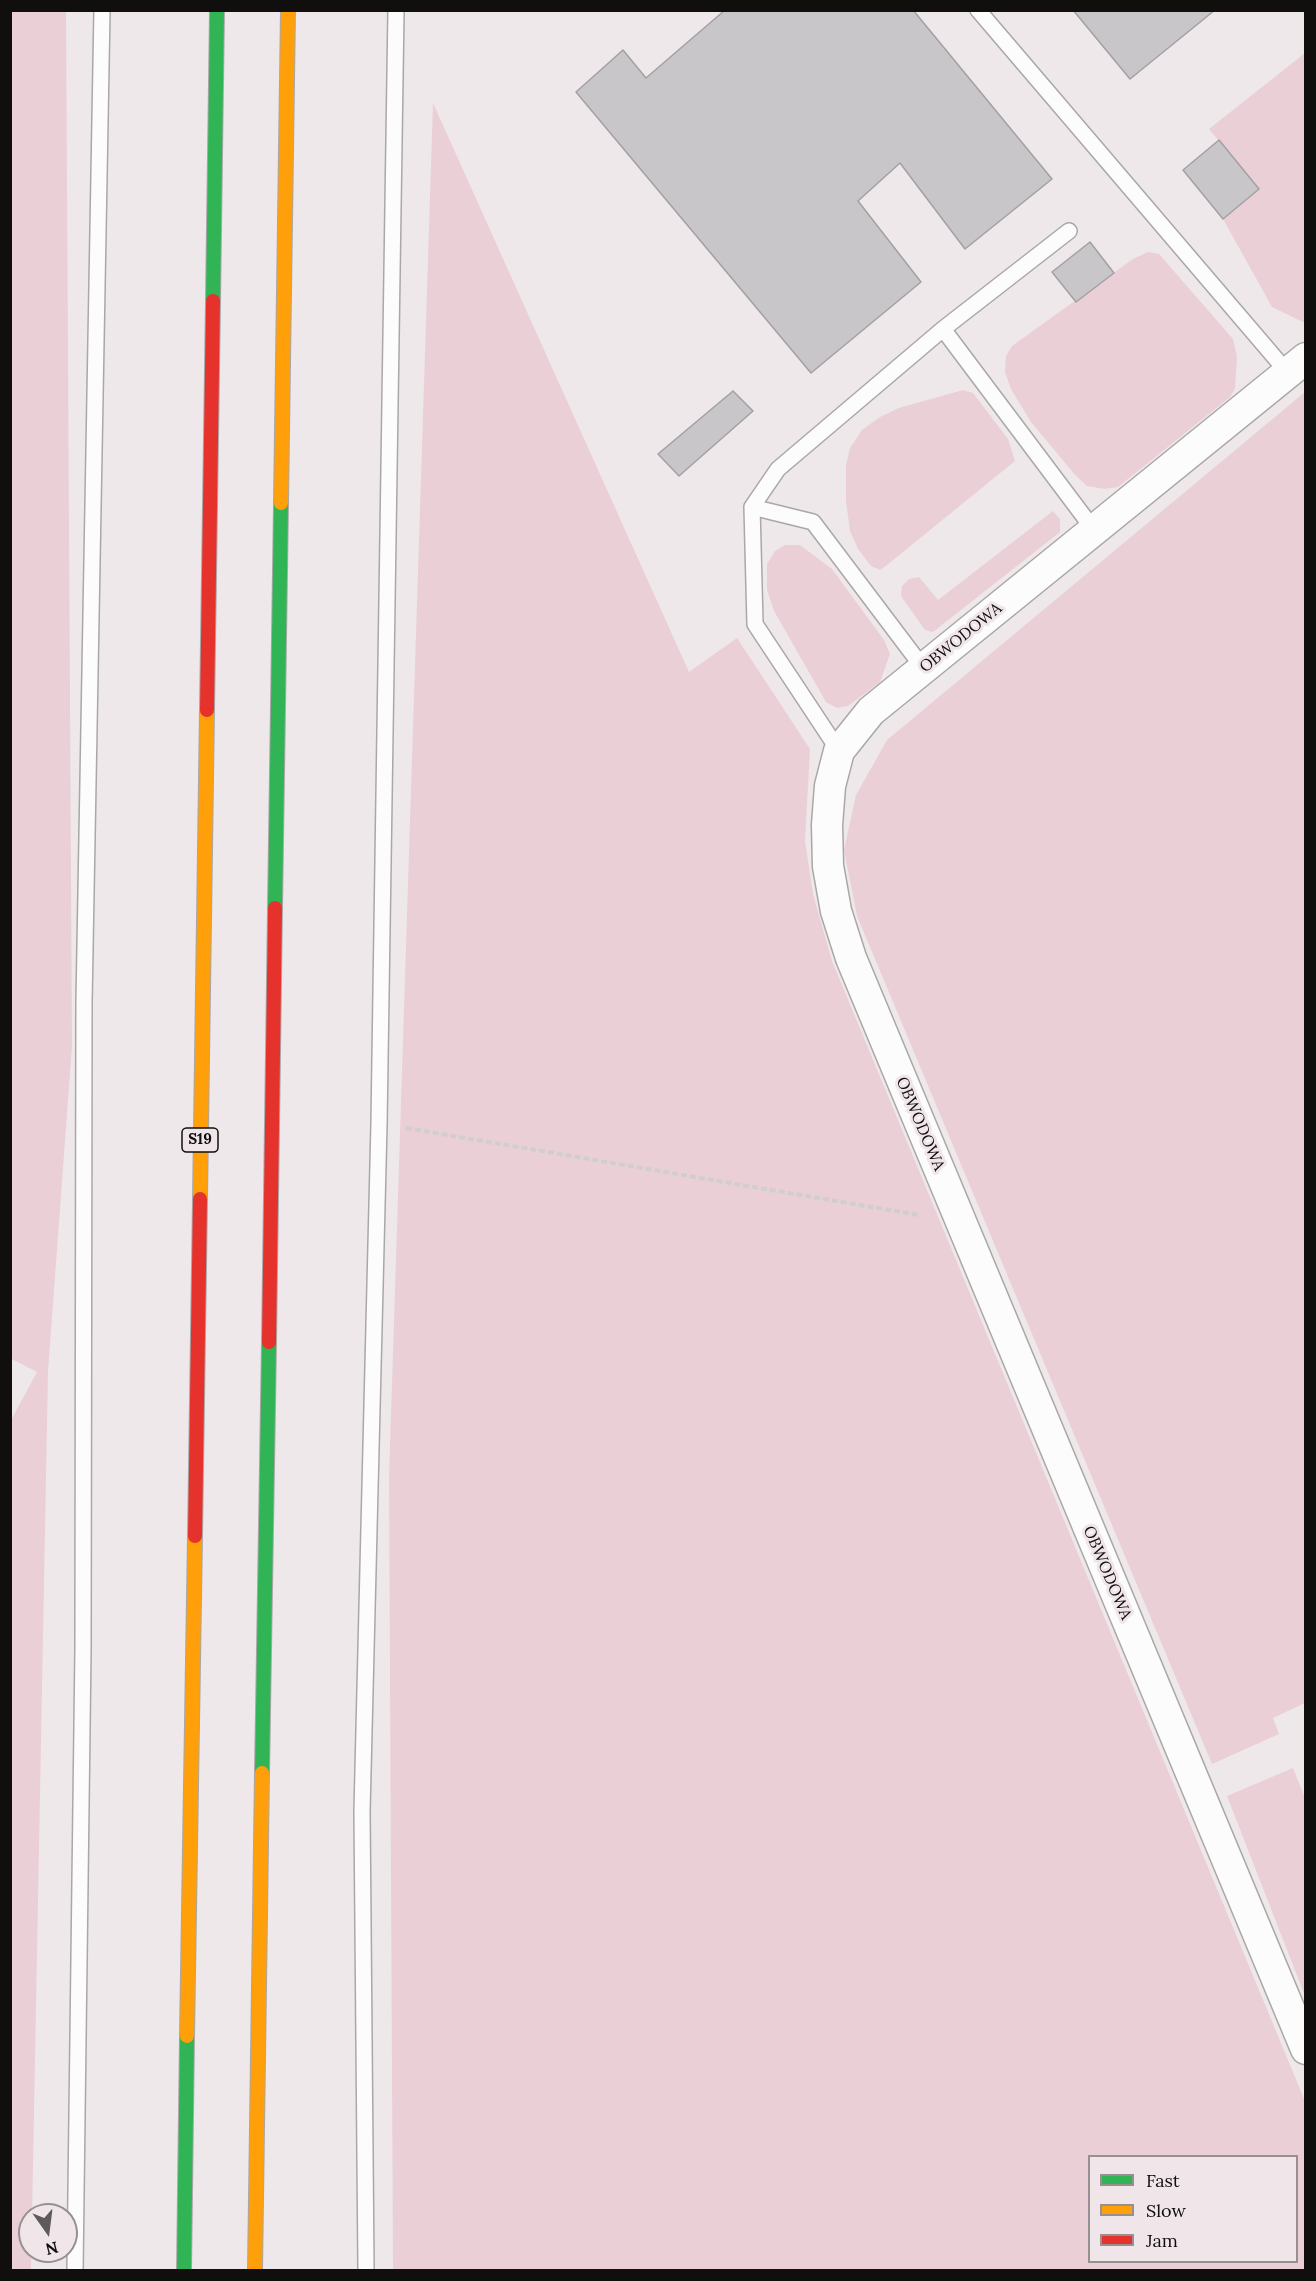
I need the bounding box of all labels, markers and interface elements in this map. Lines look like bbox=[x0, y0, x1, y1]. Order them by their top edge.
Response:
street label: OBWODOWA bbox=[916, 599, 1006, 677]
street label: OBWODOWA bbox=[892, 1074, 948, 1174]
road number: S19 bbox=[182, 1128, 218, 1152]
street label: OBWODOWA bbox=[1079, 1523, 1135, 1623]
legend bbox=[1088, 2155, 1298, 2263]
text: Fast bbox=[1146, 2169, 1180, 2192]
text: Slow bbox=[1146, 2199, 1186, 2222]
north arrow bbox=[18, 2203, 78, 2263]
text: Jam bbox=[1146, 2229, 1178, 2252]
text: N bbox=[43, 2237, 60, 2260]

